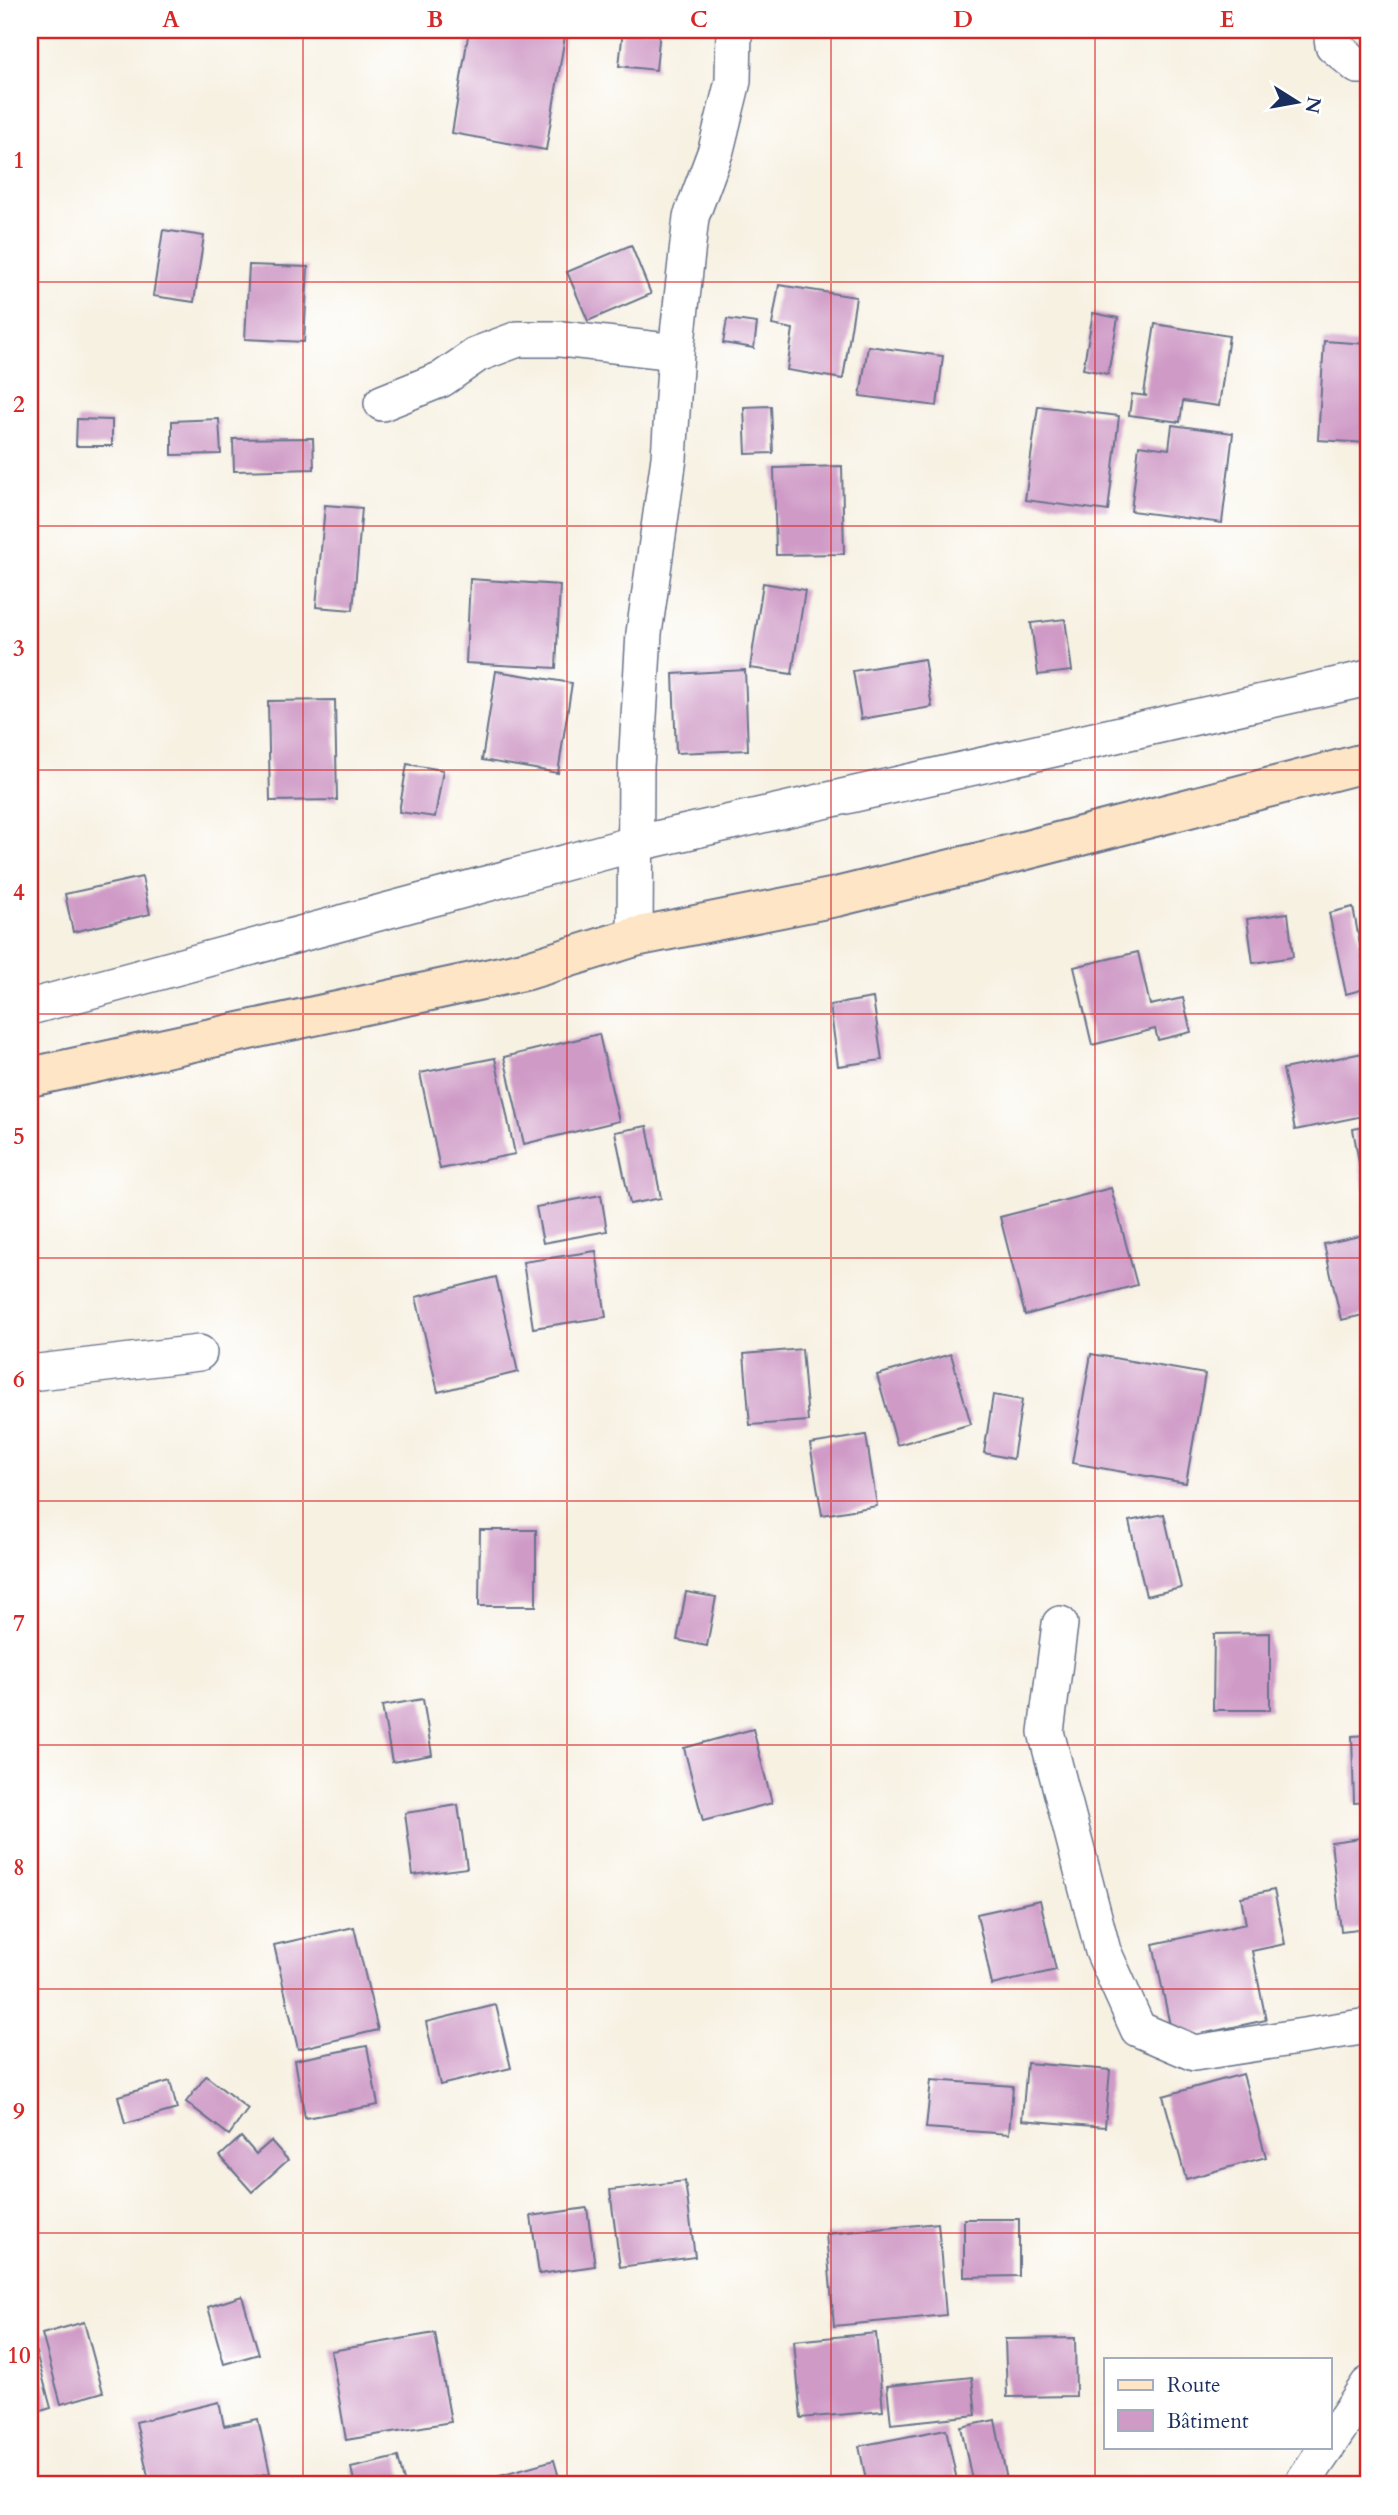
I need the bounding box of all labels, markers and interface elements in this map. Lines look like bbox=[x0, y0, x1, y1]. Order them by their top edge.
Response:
text: A bbox=[162, 4, 180, 35]
text: B bbox=[427, 4, 443, 35]
text: C bbox=[690, 4, 708, 35]
text: D bbox=[953, 4, 973, 35]
text: E bbox=[1220, 4, 1234, 35]
north arrow bbox=[1262, 66, 1332, 136]
text: N bbox=[1298, 94, 1327, 116]
text: 1 bbox=[13, 145, 25, 176]
text: 2 bbox=[13, 389, 25, 420]
text: 3 bbox=[13, 633, 25, 664]
text: 4 bbox=[13, 877, 25, 908]
text: 5 bbox=[13, 1121, 25, 1152]
text: 6 bbox=[13, 1364, 25, 1395]
text: 7 bbox=[13, 1608, 25, 1639]
text: 8 bbox=[13, 1852, 25, 1883]
text: 9 bbox=[13, 2096, 25, 2127]
text: 10 bbox=[7, 2340, 31, 2371]
legend bbox=[1104, 2358, 1332, 2448]
text: Route bbox=[1167, 2371, 1221, 2400]
text: Bâtiment bbox=[1167, 2407, 1249, 2436]

